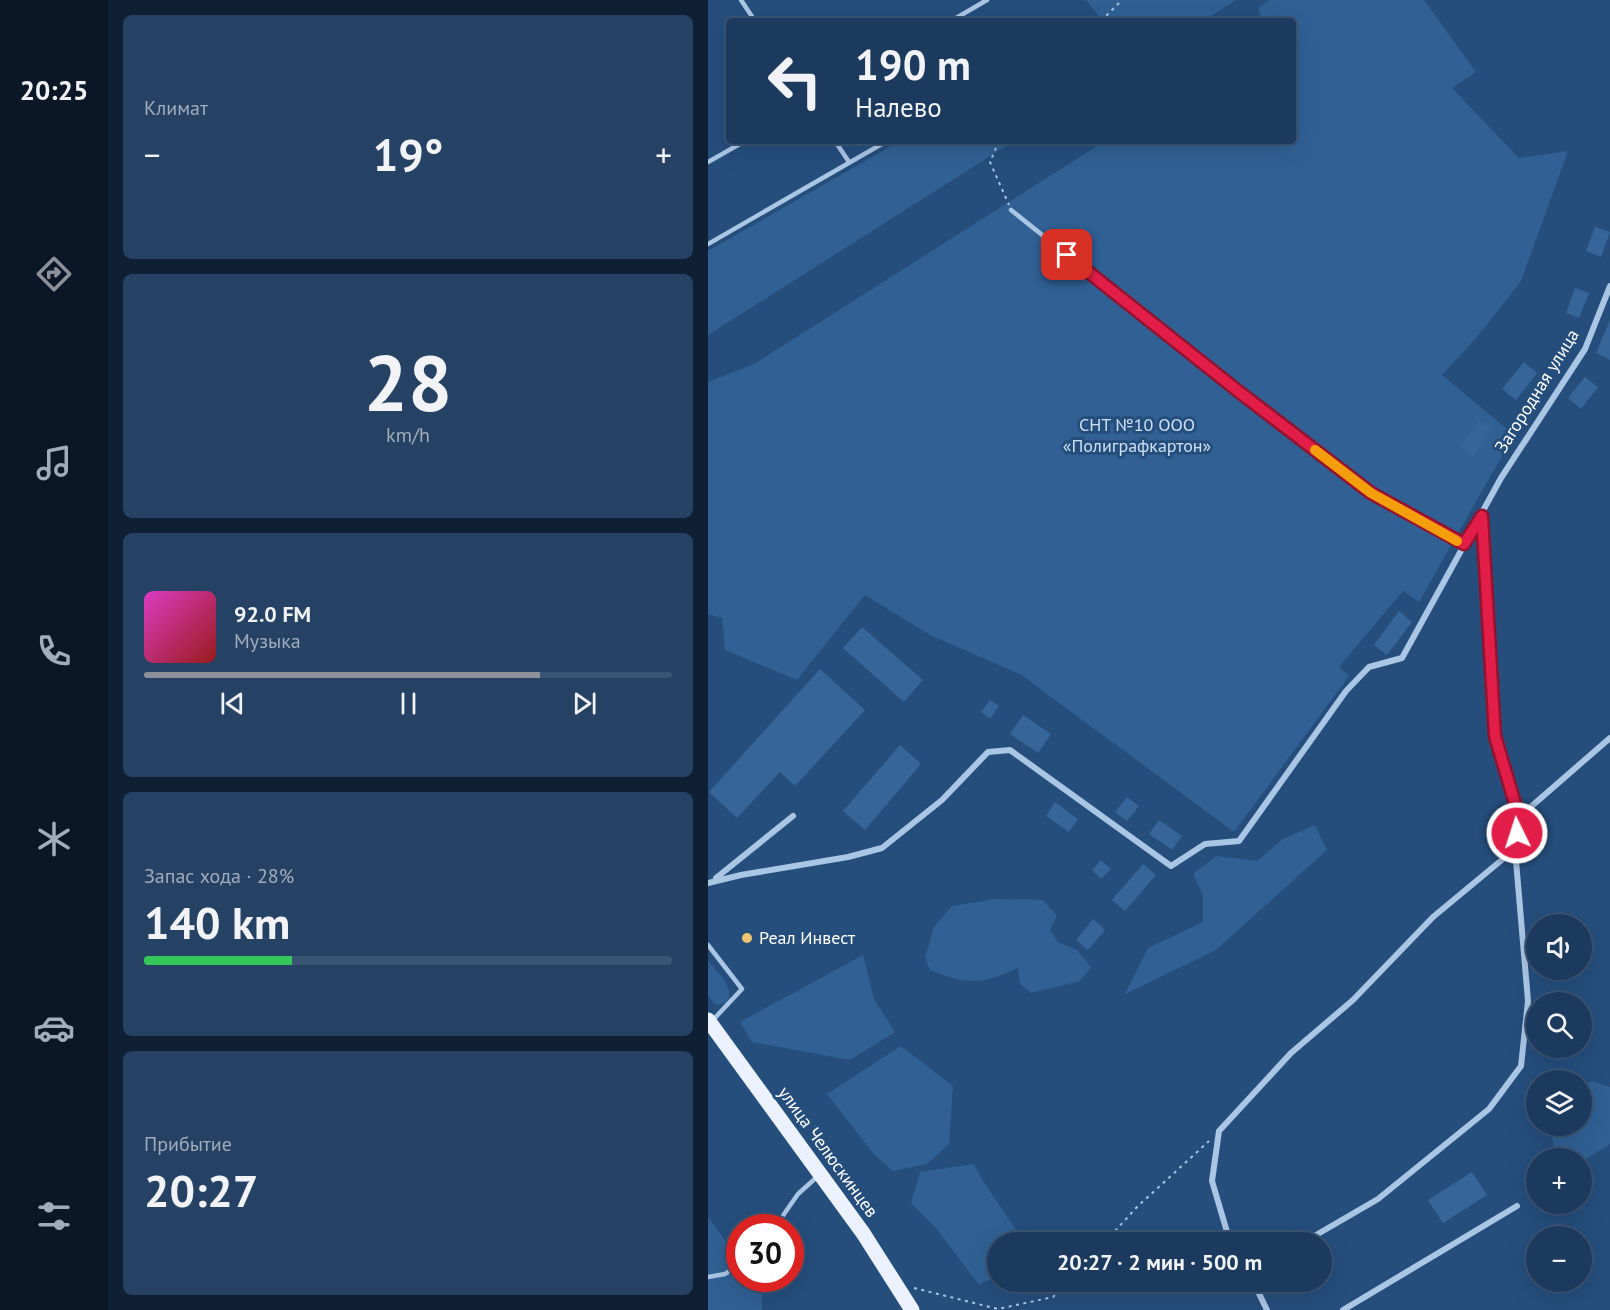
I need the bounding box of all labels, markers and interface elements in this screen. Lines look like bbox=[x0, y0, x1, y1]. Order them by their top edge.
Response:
text: 190 m bbox=[855, 37, 971, 92]
icon: left bbox=[756, 42, 834, 120]
text: 20:25 bbox=[20, 73, 88, 107]
text: Налево bbox=[855, 90, 942, 124]
text: Климат bbox=[144, 95, 208, 121]
text: 19° bbox=[373, 125, 443, 183]
text: − bbox=[144, 133, 161, 176]
text: + bbox=[655, 133, 672, 176]
pin bbox=[1041, 229, 1092, 280]
icon: arrive bbox=[1050, 238, 1083, 271]
icon: directions bbox=[33, 253, 75, 295]
street label: Загородная улица bbox=[1489, 325, 1584, 457]
text: 28 bbox=[364, 332, 452, 433]
park label: СНТ №10 ООО «Полиграфкартон» bbox=[1063, 413, 1211, 457]
text: km/h bbox=[386, 422, 430, 448]
icon: music bbox=[33, 442, 75, 484]
text: 92.0 FM bbox=[234, 600, 311, 628]
text: Музыка bbox=[234, 628, 301, 654]
icon: phone bbox=[33, 630, 75, 672]
icon: previous bbox=[216, 687, 249, 720]
icon: pause bbox=[392, 687, 425, 720]
icon: next bbox=[568, 687, 601, 720]
position arrow bbox=[1485, 801, 1549, 865]
icon: climate bbox=[33, 818, 75, 860]
text: Запас хода · 28% bbox=[144, 863, 294, 889]
text: 140 km bbox=[144, 893, 290, 951]
map controls bbox=[1526, 914, 1592, 1292]
button: sound bbox=[1526, 914, 1592, 980]
place label: Реал Инвест bbox=[759, 926, 856, 949]
marker: Реал Инвест bbox=[740, 931, 754, 945]
button: search bbox=[1526, 992, 1592, 1058]
icon: car bbox=[33, 1007, 75, 1049]
button: layers bbox=[1526, 1070, 1592, 1136]
street label: улица Челюскинцев bbox=[773, 1082, 884, 1222]
text: Прибытие bbox=[144, 1131, 232, 1157]
button: + bbox=[1526, 1148, 1592, 1214]
text: 20:27 bbox=[144, 1161, 258, 1219]
icon: filters bbox=[33, 1195, 75, 1237]
speed limit sign: 30 bbox=[726, 1214, 804, 1292]
button: − bbox=[1526, 1226, 1592, 1292]
text: 20:27 · 2 мин · 500 m bbox=[1057, 1248, 1262, 1276]

